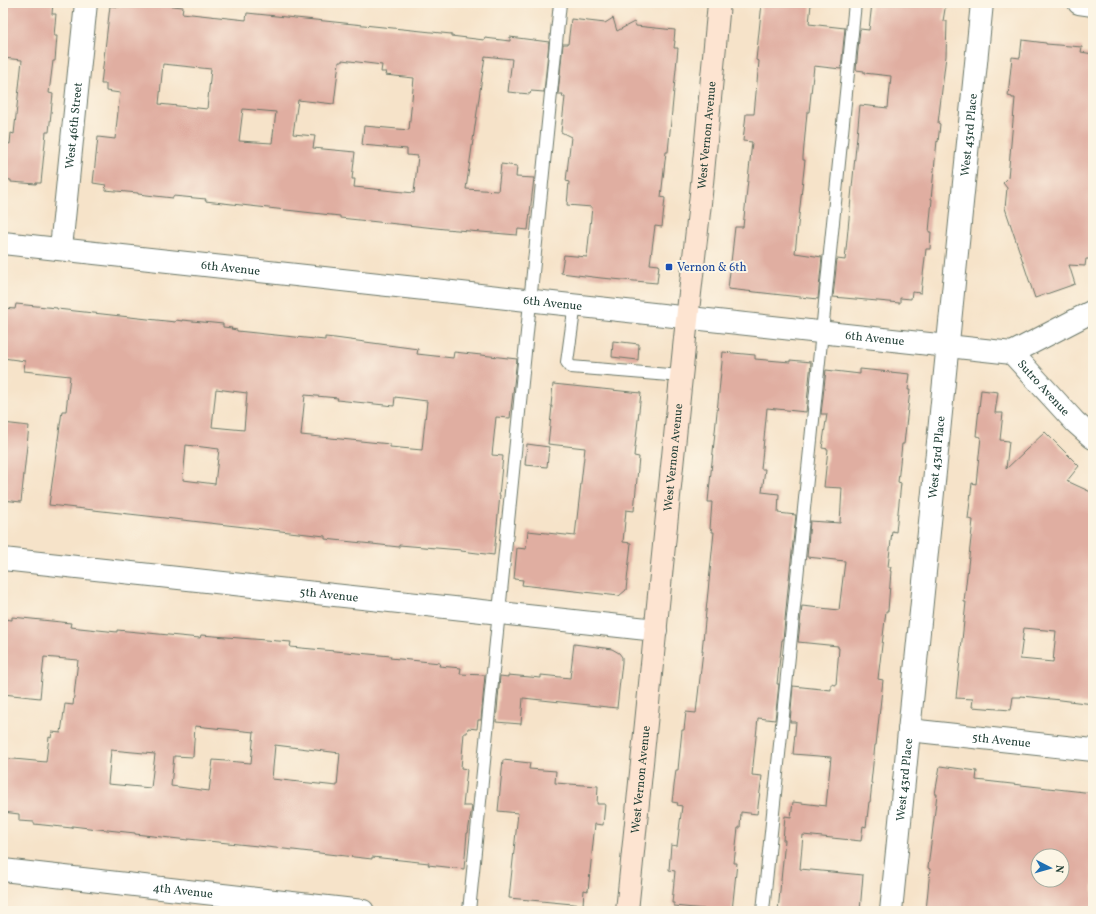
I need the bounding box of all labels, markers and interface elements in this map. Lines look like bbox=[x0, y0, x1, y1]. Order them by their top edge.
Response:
street label: West Vernon Avenue bbox=[694, 80, 721, 190]
street label: West 46th Street bbox=[62, 82, 87, 170]
street label: West 43rd Place bbox=[958, 92, 982, 177]
street label: 6th Avenue bbox=[200, 258, 261, 280]
place label: Vernon & 6th bbox=[677, 260, 747, 276]
marker: Vernon & 6th bbox=[664, 262, 674, 272]
street label: 6th Avenue bbox=[522, 293, 583, 315]
street label: 6th Avenue bbox=[844, 328, 905, 350]
street label: Sutro Avenue bbox=[1013, 357, 1073, 420]
street label: West Vernon Avenue bbox=[660, 402, 687, 512]
street label: West 43rd Place bbox=[925, 415, 950, 500]
street label: 5th Avenue bbox=[299, 584, 359, 607]
street label: West Vernon Avenue bbox=[628, 725, 655, 835]
street label: 5th Avenue bbox=[971, 730, 1032, 752]
street label: West 43rd Place bbox=[893, 737, 917, 822]
north arrow bbox=[1030, 848, 1070, 888]
text: N bbox=[1051, 864, 1066, 874]
street label: 4th Avenue bbox=[152, 880, 214, 903]

